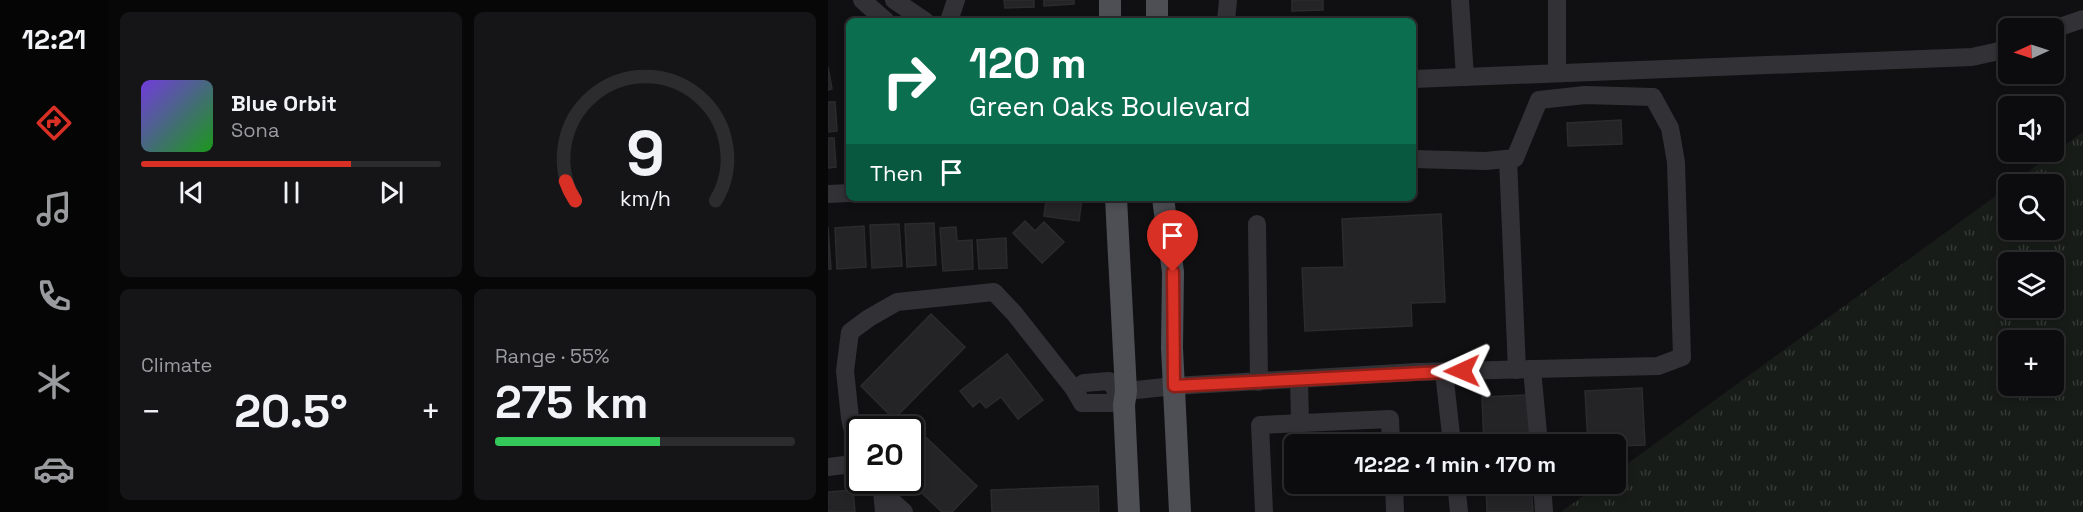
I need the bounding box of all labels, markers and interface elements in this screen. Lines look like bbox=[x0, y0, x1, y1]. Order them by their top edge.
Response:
north arrow bbox=[1998, 18, 2064, 84]
map controls bbox=[1998, 18, 2064, 396]
text: 12:21 bbox=[22, 22, 86, 57]
text: 120 m bbox=[969, 37, 1087, 90]
icon: right bbox=[870, 42, 948, 120]
text: Blue Orbit bbox=[231, 89, 337, 117]
text: Green Oaks Boulevard bbox=[969, 89, 1251, 124]
button: sound bbox=[1998, 96, 2064, 162]
icon: directions bbox=[33, 102, 75, 144]
text: 9 bbox=[626, 115, 664, 194]
text: Sona bbox=[231, 117, 279, 143]
icon: arrive bbox=[935, 156, 968, 189]
text: Then bbox=[870, 159, 923, 187]
button: search bbox=[1998, 174, 2064, 240]
icon: previous bbox=[175, 176, 208, 209]
icon: pause bbox=[275, 176, 308, 209]
icon: next bbox=[375, 176, 408, 209]
text: km/h bbox=[619, 186, 671, 213]
icon: music bbox=[33, 188, 75, 230]
pin bbox=[1147, 210, 1198, 272]
icon: arrive bbox=[1156, 219, 1189, 252]
button: layers bbox=[1998, 252, 2064, 318]
icon: phone bbox=[33, 275, 75, 317]
button: + bbox=[1998, 330, 2064, 396]
position arrow bbox=[1430, 339, 1494, 403]
text: Range · 55% bbox=[495, 343, 609, 369]
text: Climate bbox=[141, 352, 212, 378]
icon: climate bbox=[33, 361, 75, 403]
text: 275 km bbox=[495, 374, 648, 431]
text: 20.5° bbox=[234, 383, 348, 440]
text: − bbox=[141, 391, 161, 433]
text: + bbox=[421, 391, 441, 433]
speed limit sign: 20 bbox=[846, 416, 924, 494]
icon: car bbox=[33, 448, 75, 490]
text: 12:22 · 1 min · 170 m bbox=[1354, 450, 1556, 478]

